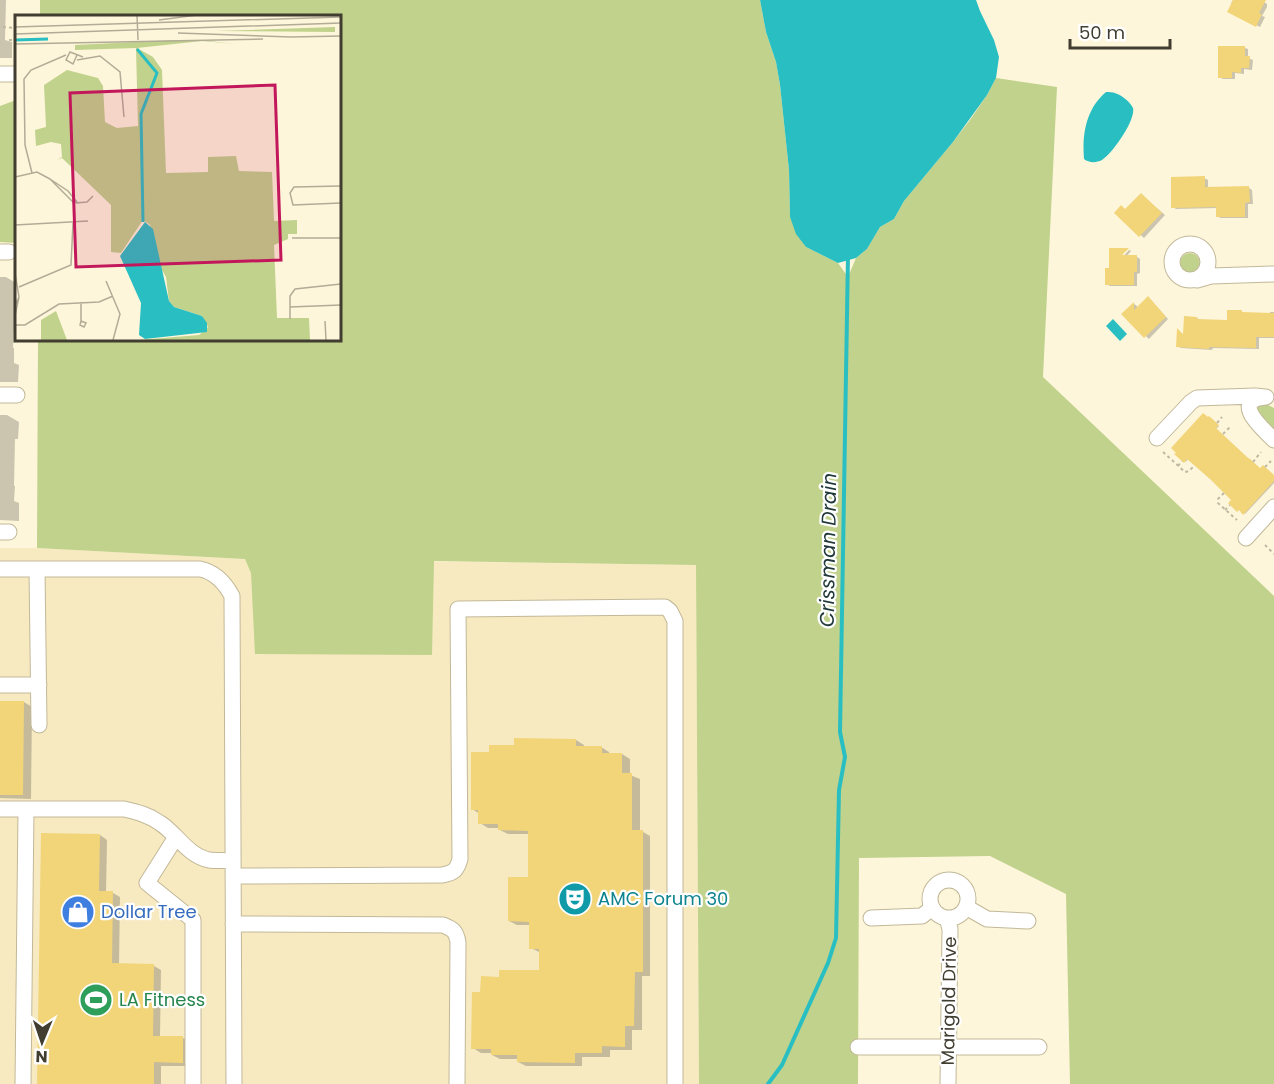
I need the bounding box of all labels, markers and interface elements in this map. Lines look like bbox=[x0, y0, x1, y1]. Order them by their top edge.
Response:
scale bar bbox=[1070, 12, 1170, 50]
inset map bbox=[15, 15, 340, 340]
text: 50 m bbox=[1079, 20, 1125, 45]
water label: Crissman Drain bbox=[813, 473, 843, 627]
theatre icon: AMC Forum 30 bbox=[557, 881, 593, 917]
place label: AMC Forum 30 bbox=[598, 886, 728, 911]
shop icon: Dollar Tree bbox=[60, 894, 96, 930]
place label: Dollar Tree bbox=[101, 899, 197, 924]
street label: Marigold Drive bbox=[935, 936, 962, 1066]
sports icon: LA Fitness bbox=[78, 982, 114, 1018]
place label: LA Fitness bbox=[119, 987, 205, 1012]
north arrow bbox=[12, 1012, 72, 1072]
text: N bbox=[35, 1045, 48, 1068]

